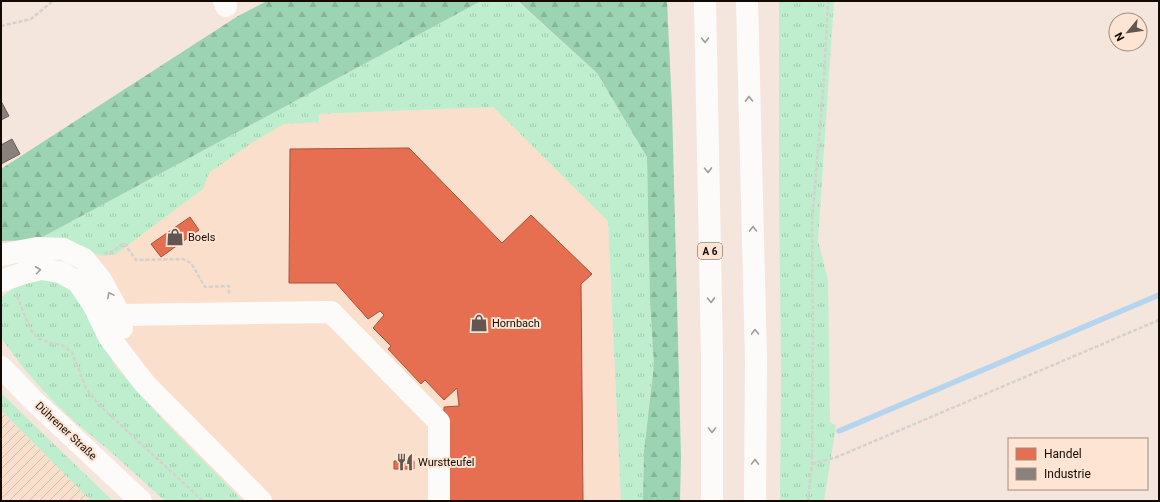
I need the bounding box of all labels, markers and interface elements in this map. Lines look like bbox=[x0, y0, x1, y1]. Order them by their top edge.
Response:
north arrow bbox=[1108, 12, 1148, 52]
text: N bbox=[1112, 30, 1127, 43]
one-way arrow bbox=[701, 37, 710, 43]
one-way arrow bbox=[745, 96, 754, 102]
one-way arrow bbox=[704, 167, 713, 173]
one-way arrow bbox=[748, 226, 757, 232]
shop icon: Boels bbox=[165, 227, 185, 247]
place label: Boels bbox=[188, 231, 216, 244]
road number: A 6 bbox=[698, 243, 722, 259]
one-way arrow bbox=[35, 266, 42, 275]
one-way arrow bbox=[107, 292, 114, 299]
one-way arrow bbox=[707, 297, 715, 303]
shop icon: Hornbach bbox=[469, 313, 489, 333]
place label: Hornbach bbox=[492, 317, 540, 330]
one-way arrow bbox=[751, 329, 759, 335]
street label: Dührener Straße bbox=[33, 399, 100, 463]
one-way arrow bbox=[708, 427, 716, 433]
legend bbox=[1008, 438, 1148, 490]
text: Handel bbox=[1044, 447, 1082, 461]
restaurant icon: Wurstteufel bbox=[395, 452, 415, 472]
place label: Wurstteufel bbox=[418, 456, 474, 469]
one-way arrow bbox=[751, 459, 759, 465]
text: Industrie bbox=[1044, 467, 1091, 481]

